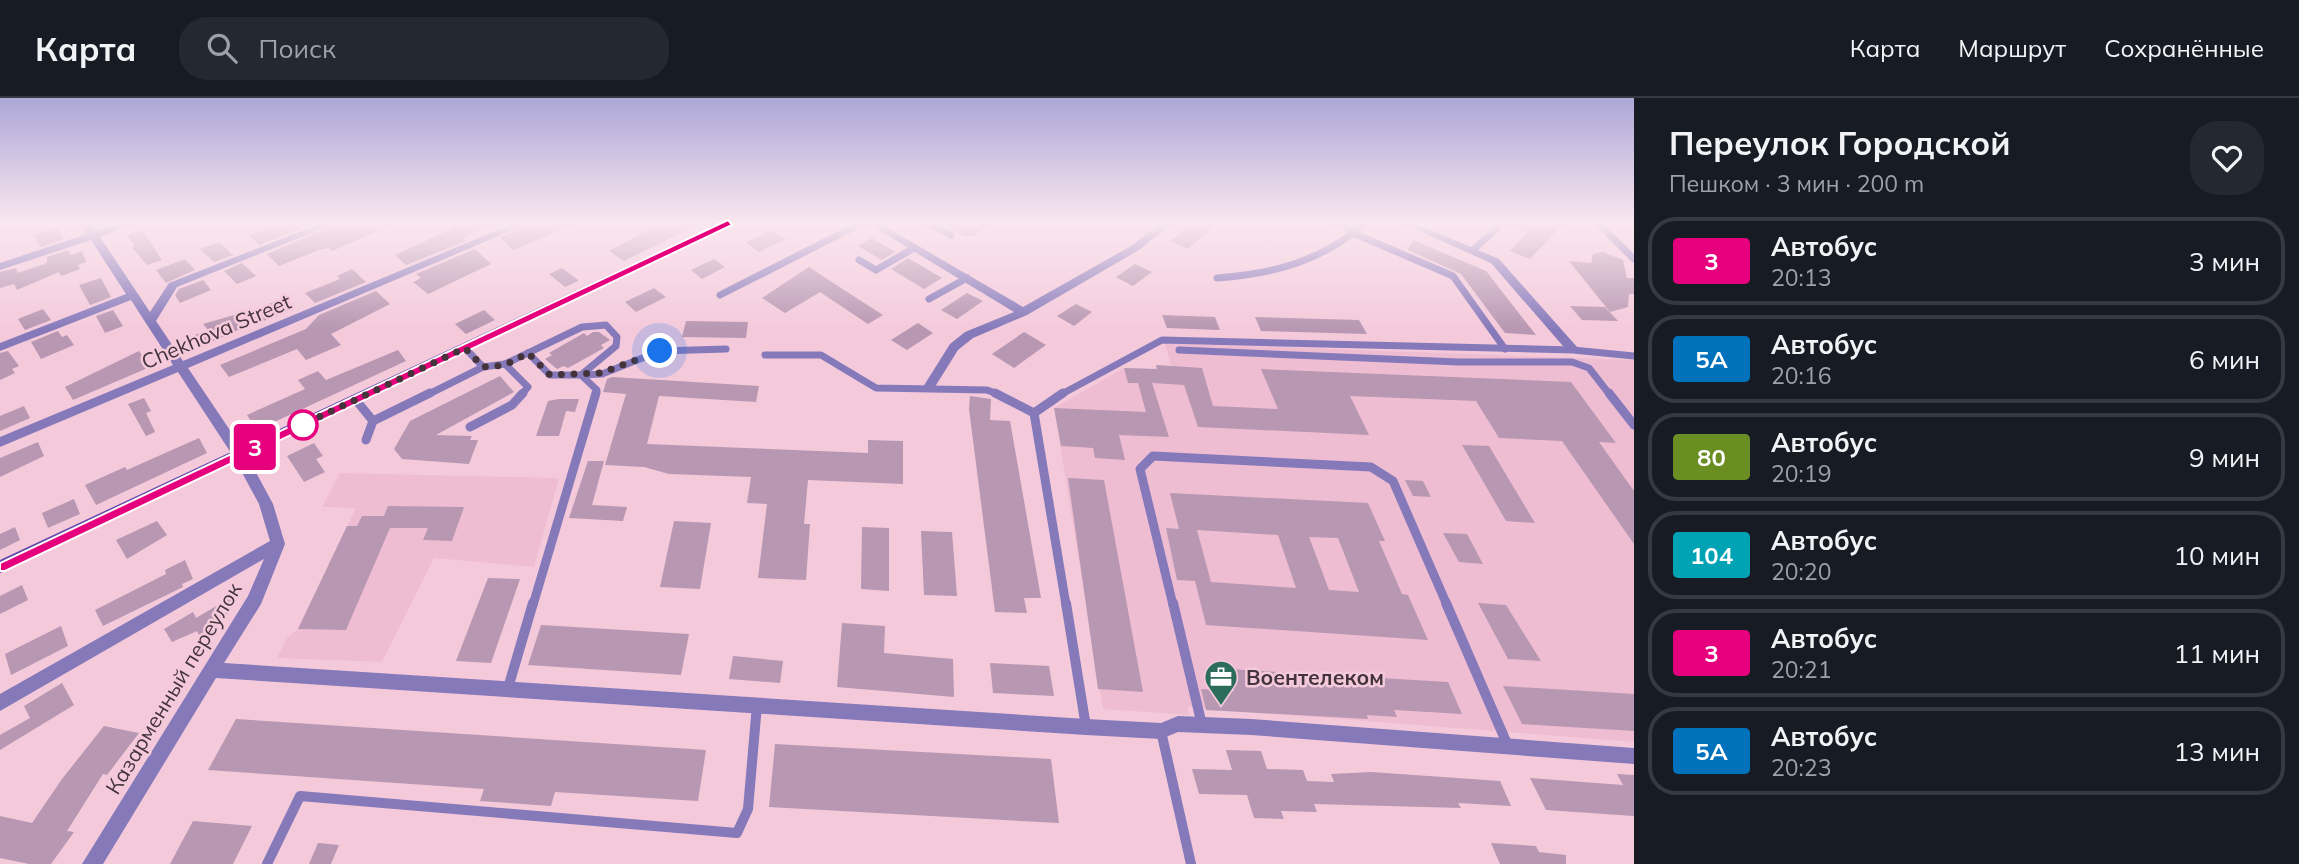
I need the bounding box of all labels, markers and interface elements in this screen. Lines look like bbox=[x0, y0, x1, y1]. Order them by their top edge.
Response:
search box bbox=[179, 17, 669, 80]
text: Карта bbox=[35, 28, 137, 69]
icon: search bbox=[203, 29, 241, 67]
text: Поиск bbox=[259, 32, 336, 65]
text: Карта bbox=[1850, 33, 1920, 63]
text: Маршрут bbox=[1958, 33, 2066, 63]
text: Сохранённые bbox=[2104, 33, 2264, 63]
button: heart bbox=[2190, 121, 2264, 195]
text: Переулок Городской bbox=[1669, 122, 2010, 163]
text: Пешком · 3 мин · 200 m bbox=[1669, 169, 1924, 198]
text: Автобус bbox=[1771, 230, 1877, 263]
text: 3 мин bbox=[2189, 245, 2260, 278]
text: 3 bbox=[1704, 246, 1719, 276]
text: 20:13 bbox=[1771, 263, 1831, 292]
street label: Chekhova Street bbox=[137, 288, 295, 374]
text: Автобус bbox=[1771, 328, 1877, 361]
your location bbox=[642, 333, 677, 368]
text: 6 мин bbox=[2189, 343, 2260, 376]
text: 5А bbox=[1695, 344, 1728, 374]
text: 20:16 bbox=[1771, 361, 1831, 390]
unlabelled marker bbox=[288, 410, 318, 440]
line badge: 3 bbox=[232, 424, 278, 470]
text: Автобус bbox=[1771, 426, 1877, 459]
text: 3 bbox=[248, 432, 262, 462]
text: 9 мин bbox=[2189, 441, 2260, 474]
text: 80 bbox=[1697, 442, 1726, 472]
text: 20:19 bbox=[1771, 459, 1831, 488]
text: Автобус bbox=[1771, 524, 1877, 557]
text: 10 мин bbox=[2173, 539, 2260, 572]
text: 104 bbox=[1690, 540, 1733, 570]
text: 20:20 bbox=[1771, 557, 1831, 586]
street label: Казарменный переулок bbox=[99, 577, 247, 799]
text: Автобус bbox=[1771, 622, 1877, 655]
text: 11 мин bbox=[2173, 637, 2260, 670]
text: 3 bbox=[1704, 638, 1719, 668]
text: 20:21 bbox=[1771, 655, 1831, 684]
office icon: Воентелеком bbox=[1202, 658, 1240, 707]
place label: Воентелеком bbox=[1246, 664, 1384, 690]
text: Автобус bbox=[1771, 720, 1877, 753]
text: 13 мин bbox=[2173, 735, 2260, 768]
text: 5А bbox=[1695, 736, 1728, 766]
text: 20:23 bbox=[1771, 753, 1831, 782]

